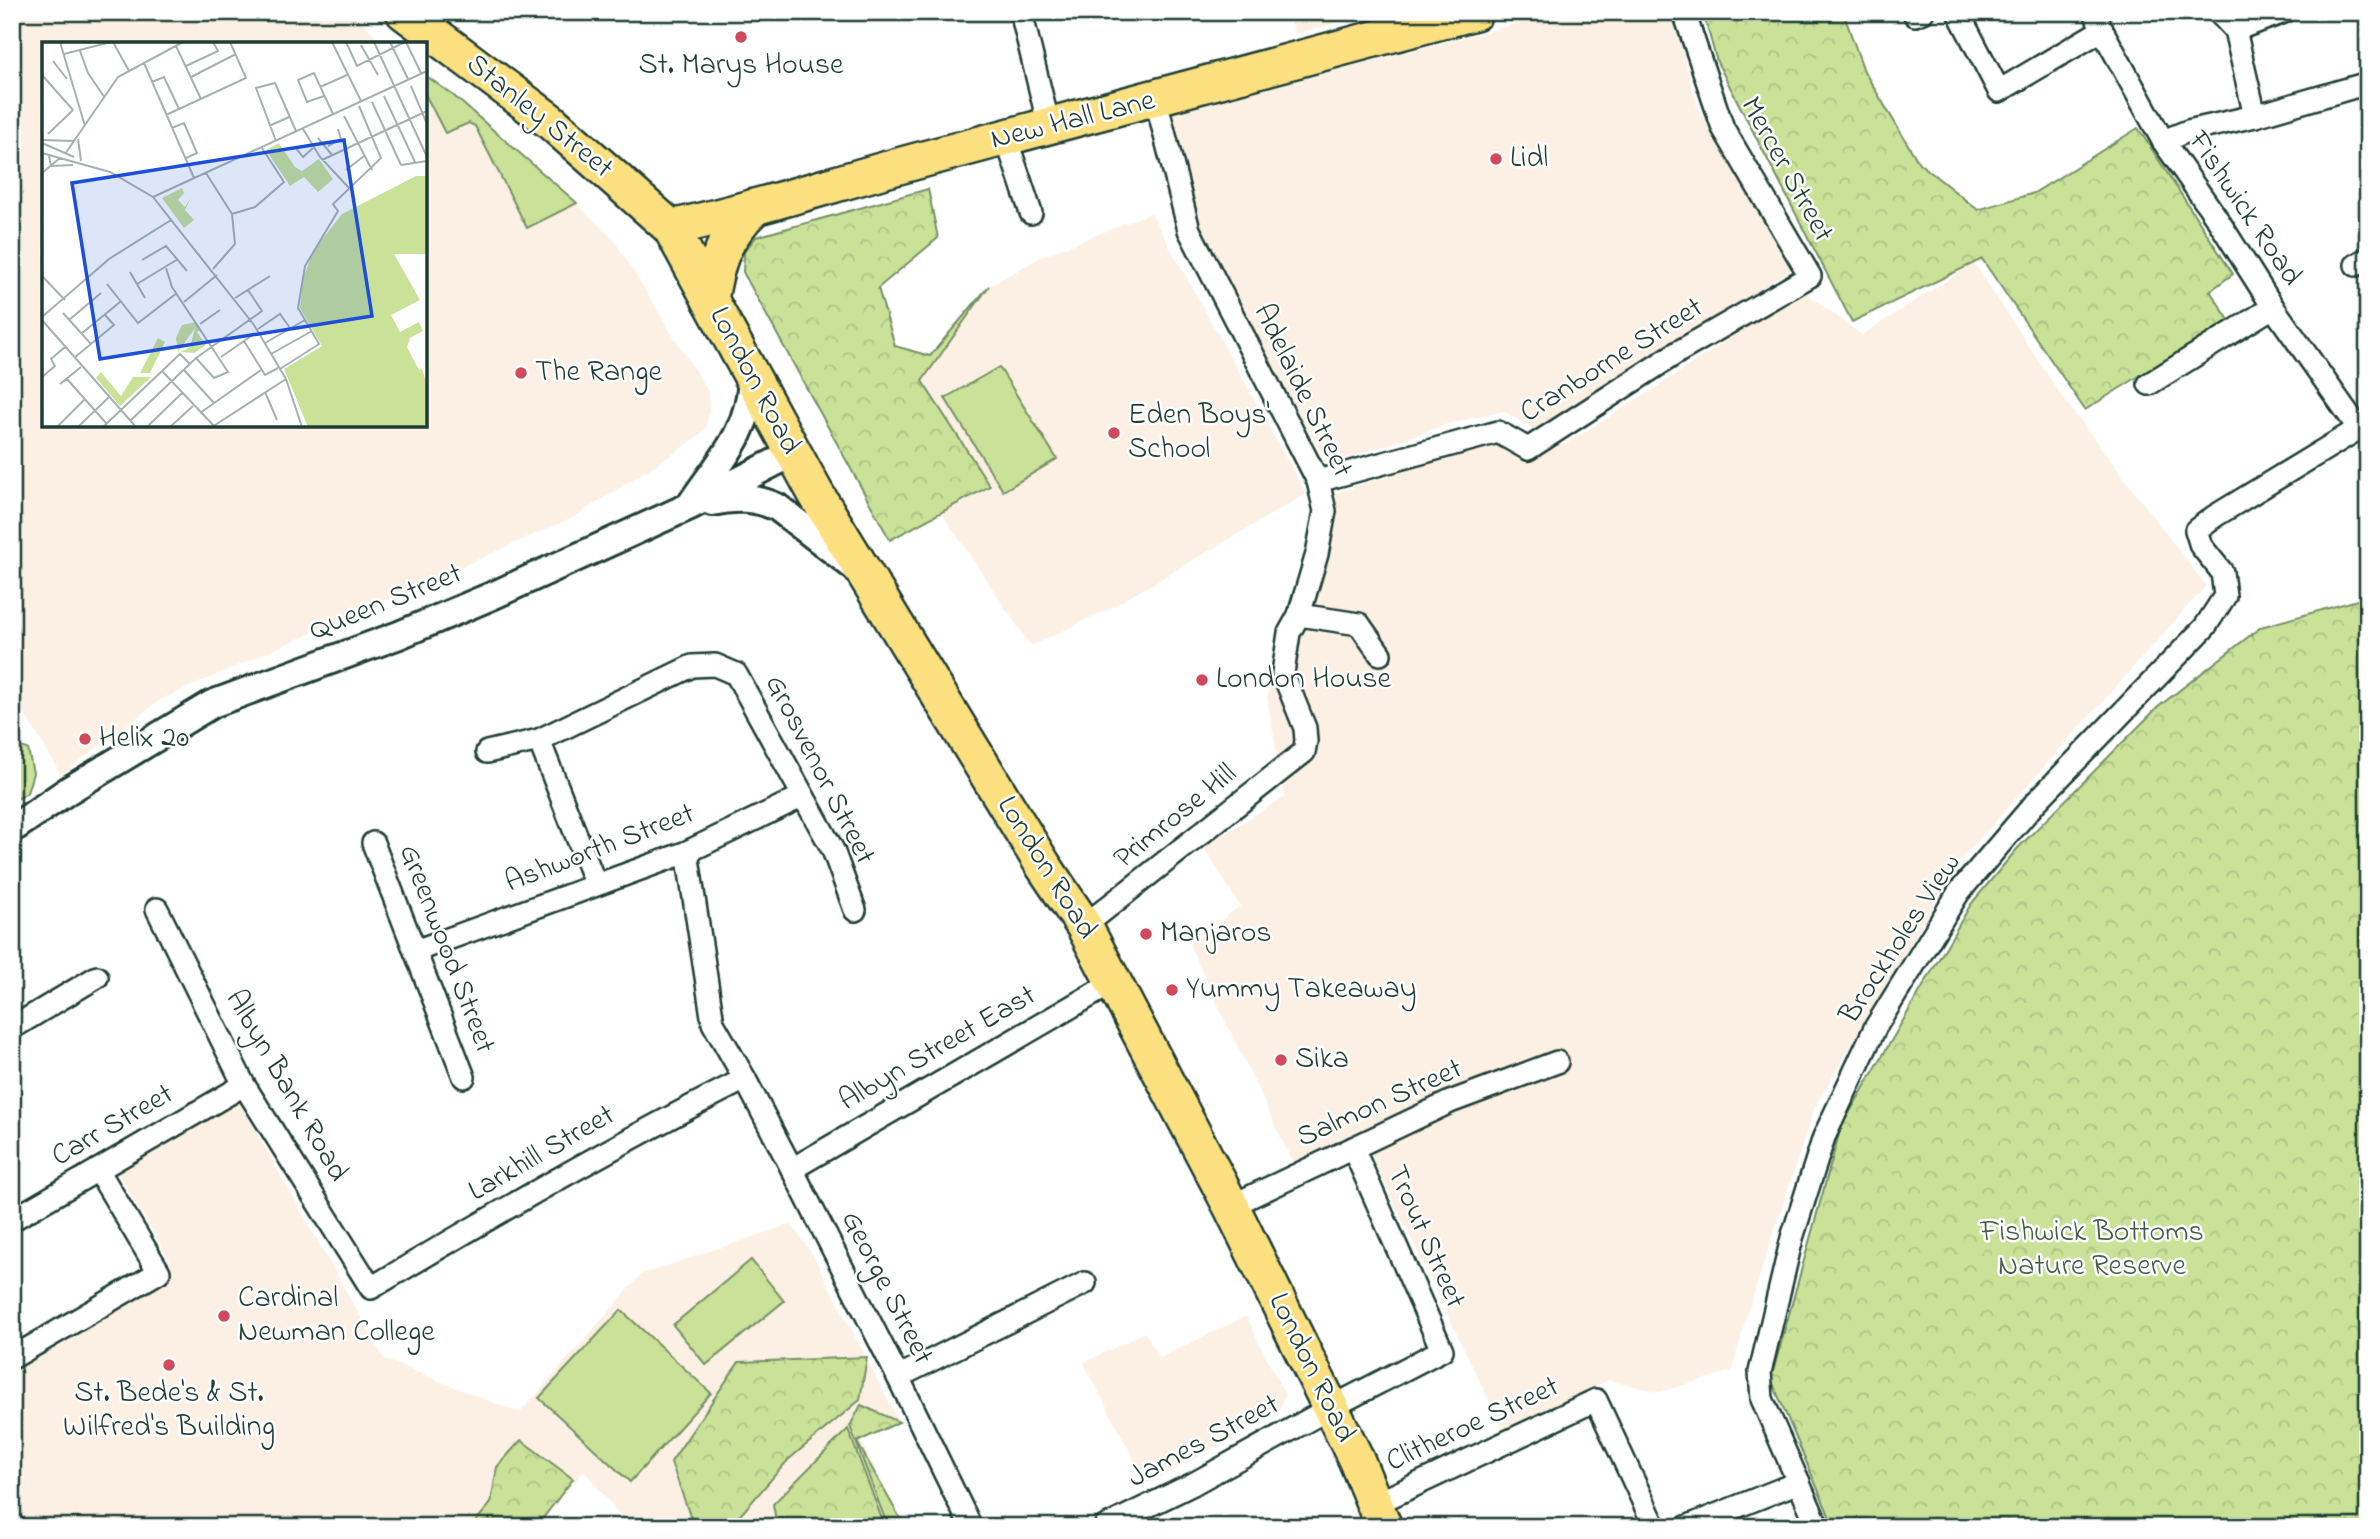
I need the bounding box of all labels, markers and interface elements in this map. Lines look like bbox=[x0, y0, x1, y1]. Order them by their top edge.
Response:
marker: St. Marys House bbox=[733, 29, 749, 45]
inset map bbox=[42, 42, 427, 427]
street label: Stanley Street bbox=[456, 44, 622, 190]
place label: St. Marys House bbox=[639, 44, 844, 88]
street label: New Hall Lane bbox=[986, 79, 1160, 163]
street label: Mercer Street bbox=[1728, 89, 1844, 251]
street label: Fishwick Road bbox=[2175, 122, 2312, 295]
place label: Lidl bbox=[1510, 137, 1548, 181]
marker: Lidl bbox=[1488, 151, 1504, 167]
street label: Cranborne Street bbox=[1512, 287, 1712, 435]
street label: Adelaide Street bbox=[1241, 296, 1363, 486]
street label: London Road bbox=[697, 299, 811, 463]
place label: The Range bbox=[535, 351, 662, 395]
marker: The Range bbox=[513, 365, 529, 381]
place label: Eden Boys' School bbox=[1128, 394, 1270, 472]
marker: Eden Boys' School bbox=[1106, 425, 1122, 441]
street label: Queen Street bbox=[303, 552, 469, 654]
place label: London House bbox=[1216, 658, 1392, 702]
street label: Grosvenor Street bbox=[752, 667, 886, 873]
marker: London House bbox=[1194, 672, 1210, 688]
place label: Helix 20 bbox=[99, 717, 189, 761]
marker: Helix 20 bbox=[77, 731, 93, 747]
street label: Primrose Hill bbox=[1105, 753, 1247, 881]
street label: London Road bbox=[985, 788, 1108, 948]
street label: Ashworth Street bbox=[499, 793, 701, 905]
street label: Greenwood Street bbox=[386, 838, 506, 1060]
street label: Brockholes View bbox=[1829, 845, 1973, 1034]
place label: Manjaros bbox=[1160, 912, 1272, 956]
marker: Manjaros bbox=[1138, 926, 1154, 942]
place label: Yummy Takeaway bbox=[1186, 968, 1416, 1012]
street label: Albyn Street East bbox=[831, 975, 1045, 1123]
street label: Albyn Bank Road bbox=[213, 982, 359, 1190]
marker: Yummy Takeaway bbox=[1164, 982, 1180, 998]
place label: Sika bbox=[1295, 1038, 1349, 1082]
street label: Salmon Street bbox=[1290, 1048, 1470, 1160]
marker: Sika bbox=[1273, 1052, 1289, 1068]
street label: Carr Street bbox=[44, 1073, 182, 1179]
street label: Larkhill Street bbox=[461, 1094, 623, 1214]
street label: Trout Street bbox=[1374, 1158, 1476, 1316]
street label: George Street bbox=[828, 1204, 944, 1372]
park label: Fishwick Bottoms Nature Reserve bbox=[1979, 1211, 2204, 1289]
place label: Cardinal Newman College bbox=[238, 1277, 435, 1355]
street label: London Road bbox=[1256, 1286, 1366, 1450]
marker: Cardinal Newman College bbox=[216, 1308, 232, 1324]
marker: St. Bede's & St. Wilfred's Building bbox=[161, 1357, 177, 1373]
street label: Clitheroe Street bbox=[1379, 1366, 1567, 1484]
place label: St. Bede's & St. Wilfred's Building bbox=[63, 1372, 275, 1450]
street label: James Street bbox=[1120, 1384, 1288, 1500]

